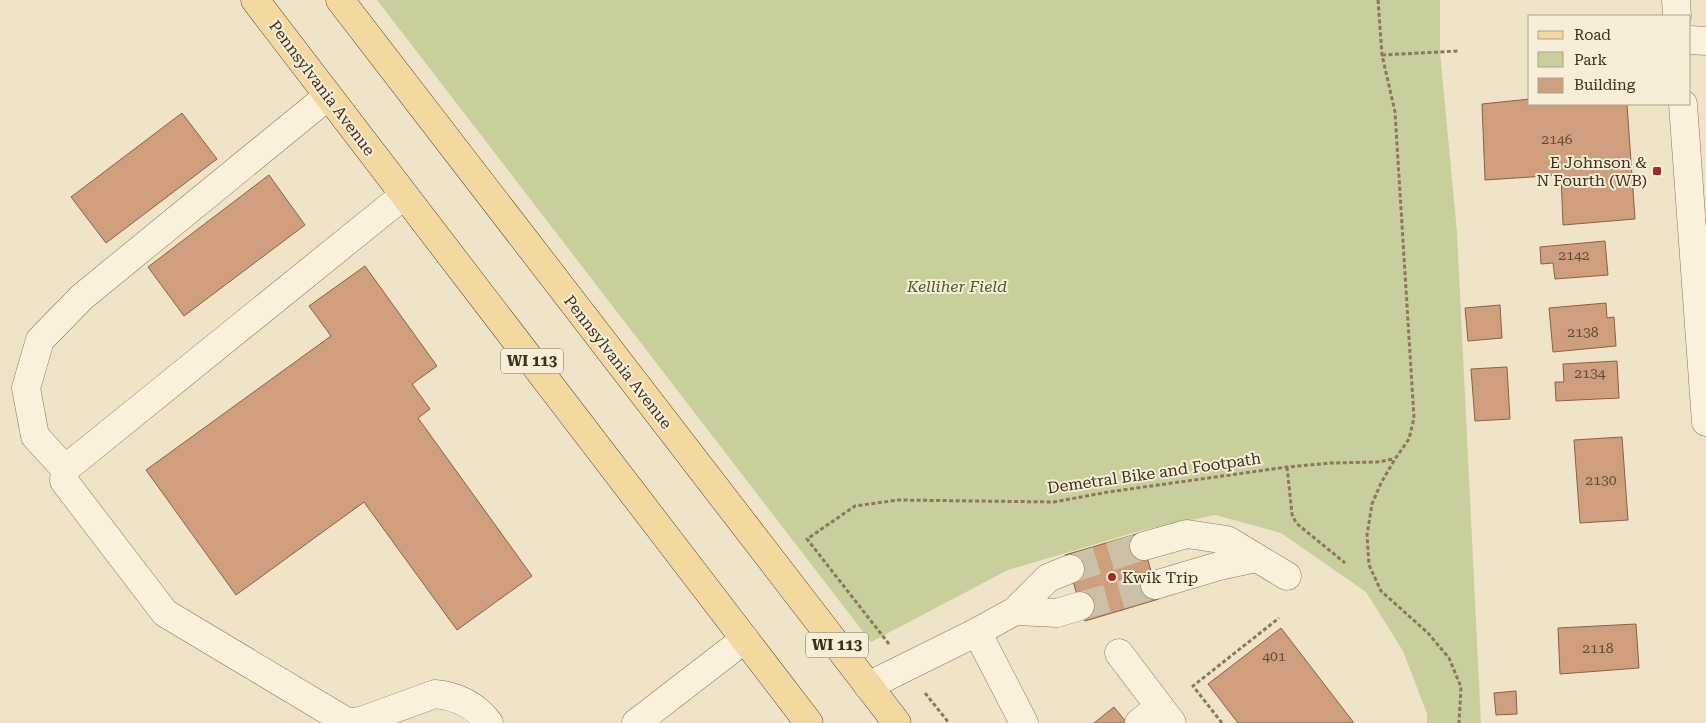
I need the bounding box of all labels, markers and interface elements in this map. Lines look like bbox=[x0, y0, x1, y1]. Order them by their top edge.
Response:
legend bbox=[1528, 15, 1691, 105]
street label: Pennsylvania Avenue bbox=[265, 17, 379, 160]
text: Road bbox=[1574, 26, 1611, 44]
text: Park bbox=[1574, 51, 1608, 69]
text: Building bbox=[1574, 76, 1636, 94]
house number: 2146 bbox=[1541, 131, 1573, 147]
place label: E Johnson & N Fourth (WB) bbox=[1536, 153, 1647, 190]
marker: E Johnson & N Fourth (WB) bbox=[1651, 165, 1663, 177]
house number: 2142 bbox=[1558, 247, 1590, 263]
park label: Kelliher Field bbox=[906, 277, 1007, 296]
street label: Pennsylvania Avenue bbox=[560, 291, 676, 433]
house number: 2138 bbox=[1567, 324, 1599, 340]
road number: WI 113 bbox=[501, 348, 563, 374]
house number: 2134 bbox=[1574, 365, 1606, 381]
street label: Demetral Bike and Footpath bbox=[1046, 449, 1262, 497]
house number: 2130 bbox=[1585, 472, 1617, 488]
place label: Kwik Trip bbox=[1122, 568, 1198, 587]
marker: Kwik Trip bbox=[1106, 571, 1118, 583]
road number: WI 113 bbox=[806, 632, 868, 658]
house number: 2118 bbox=[1582, 640, 1614, 656]
house number: 401 bbox=[1262, 648, 1286, 664]

